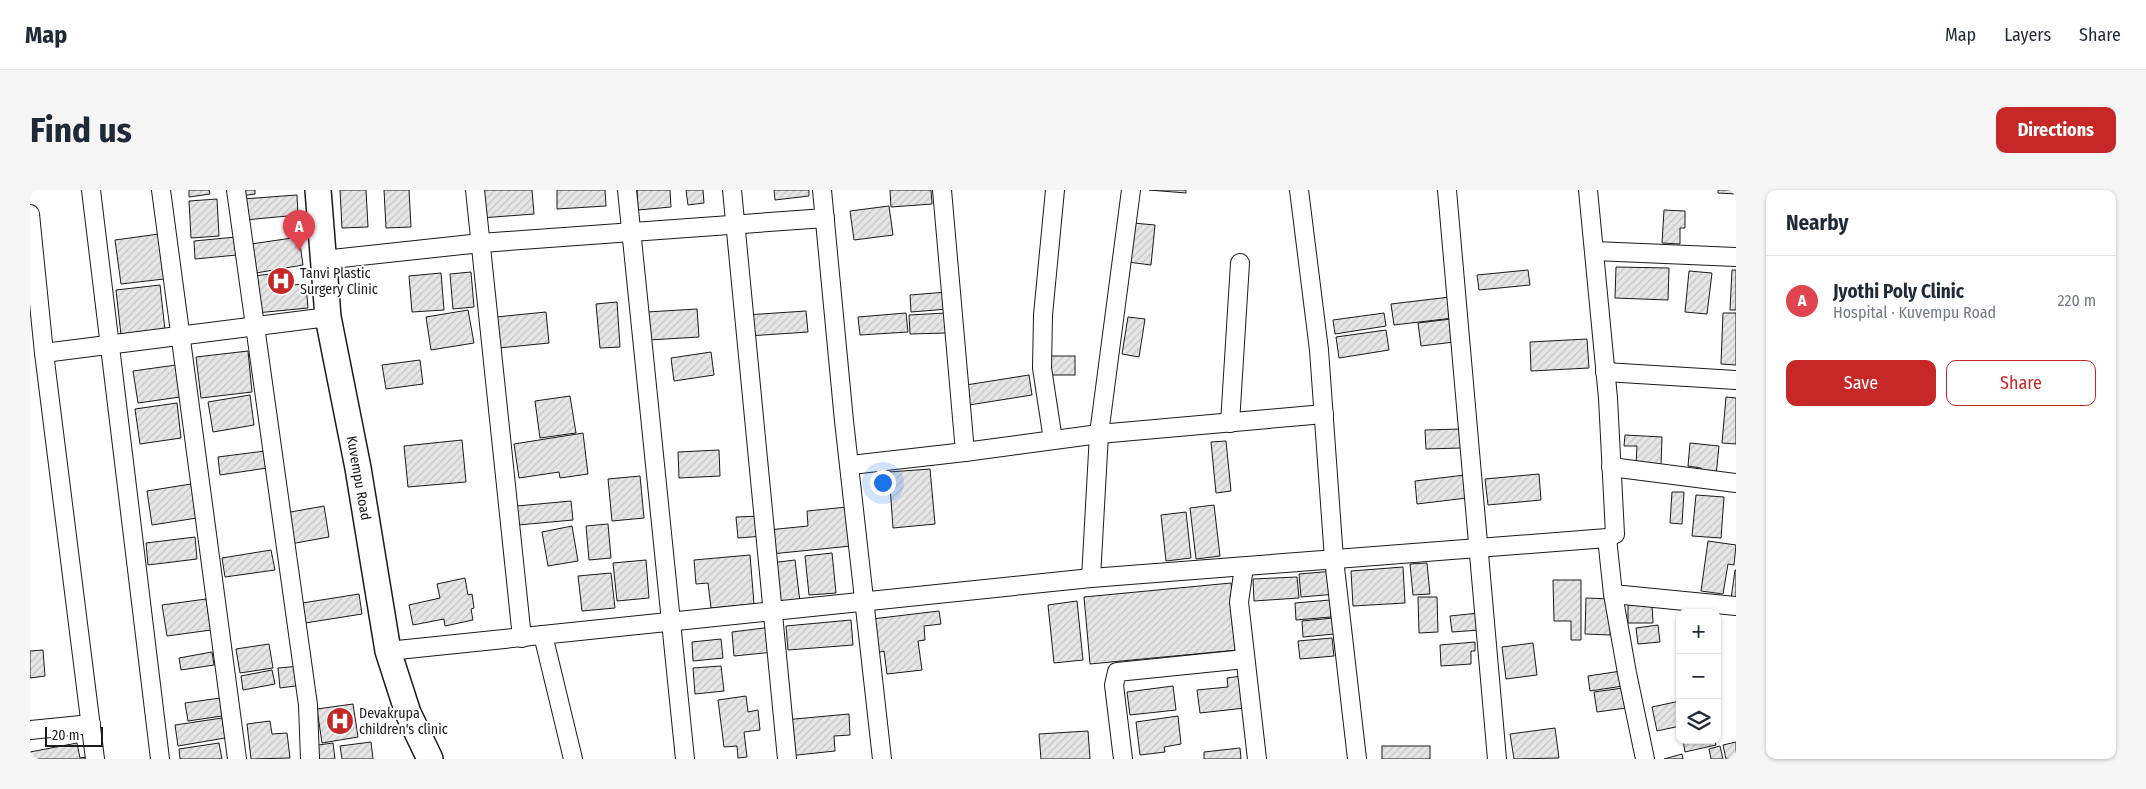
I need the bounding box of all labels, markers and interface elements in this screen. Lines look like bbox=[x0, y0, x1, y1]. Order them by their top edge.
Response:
text: Map bbox=[25, 21, 67, 49]
text: Map bbox=[1945, 24, 1976, 46]
text: Layers bbox=[2004, 24, 2051, 46]
text: Share bbox=[2079, 24, 2121, 46]
button: Directions bbox=[1996, 107, 2116, 153]
text: Find us bbox=[30, 109, 132, 151]
pin: A bbox=[283, 210, 315, 251]
text: Nearby bbox=[1786, 210, 1848, 236]
place label: Tanvi Plastic Surgery Clinic bbox=[300, 265, 378, 298]
hospital icon: Tanvi Plastic Surgery Clinic bbox=[266, 266, 296, 296]
text: Jyothi Poly Clinic bbox=[1833, 280, 1964, 303]
text: A bbox=[1798, 291, 1806, 310]
text: 220 m bbox=[2057, 291, 2096, 310]
text: Hospital · Kuvempu Road bbox=[1833, 303, 1996, 322]
button: Save bbox=[1786, 360, 1936, 406]
button: Share bbox=[1946, 360, 2096, 406]
street label: Kuvempu Road bbox=[343, 434, 374, 522]
your location bbox=[870, 470, 896, 496]
map controls bbox=[1676, 609, 1721, 744]
button: + bbox=[1676, 609, 1721, 654]
button: − bbox=[1676, 654, 1721, 699]
button: layers bbox=[1676, 699, 1721, 744]
place label: Devakrupa children's clinic bbox=[359, 705, 448, 738]
hospital icon: Devakrupa children's clinic bbox=[325, 706, 355, 736]
scale bar bbox=[45, 724, 102, 747]
text: 20 m bbox=[52, 727, 80, 744]

